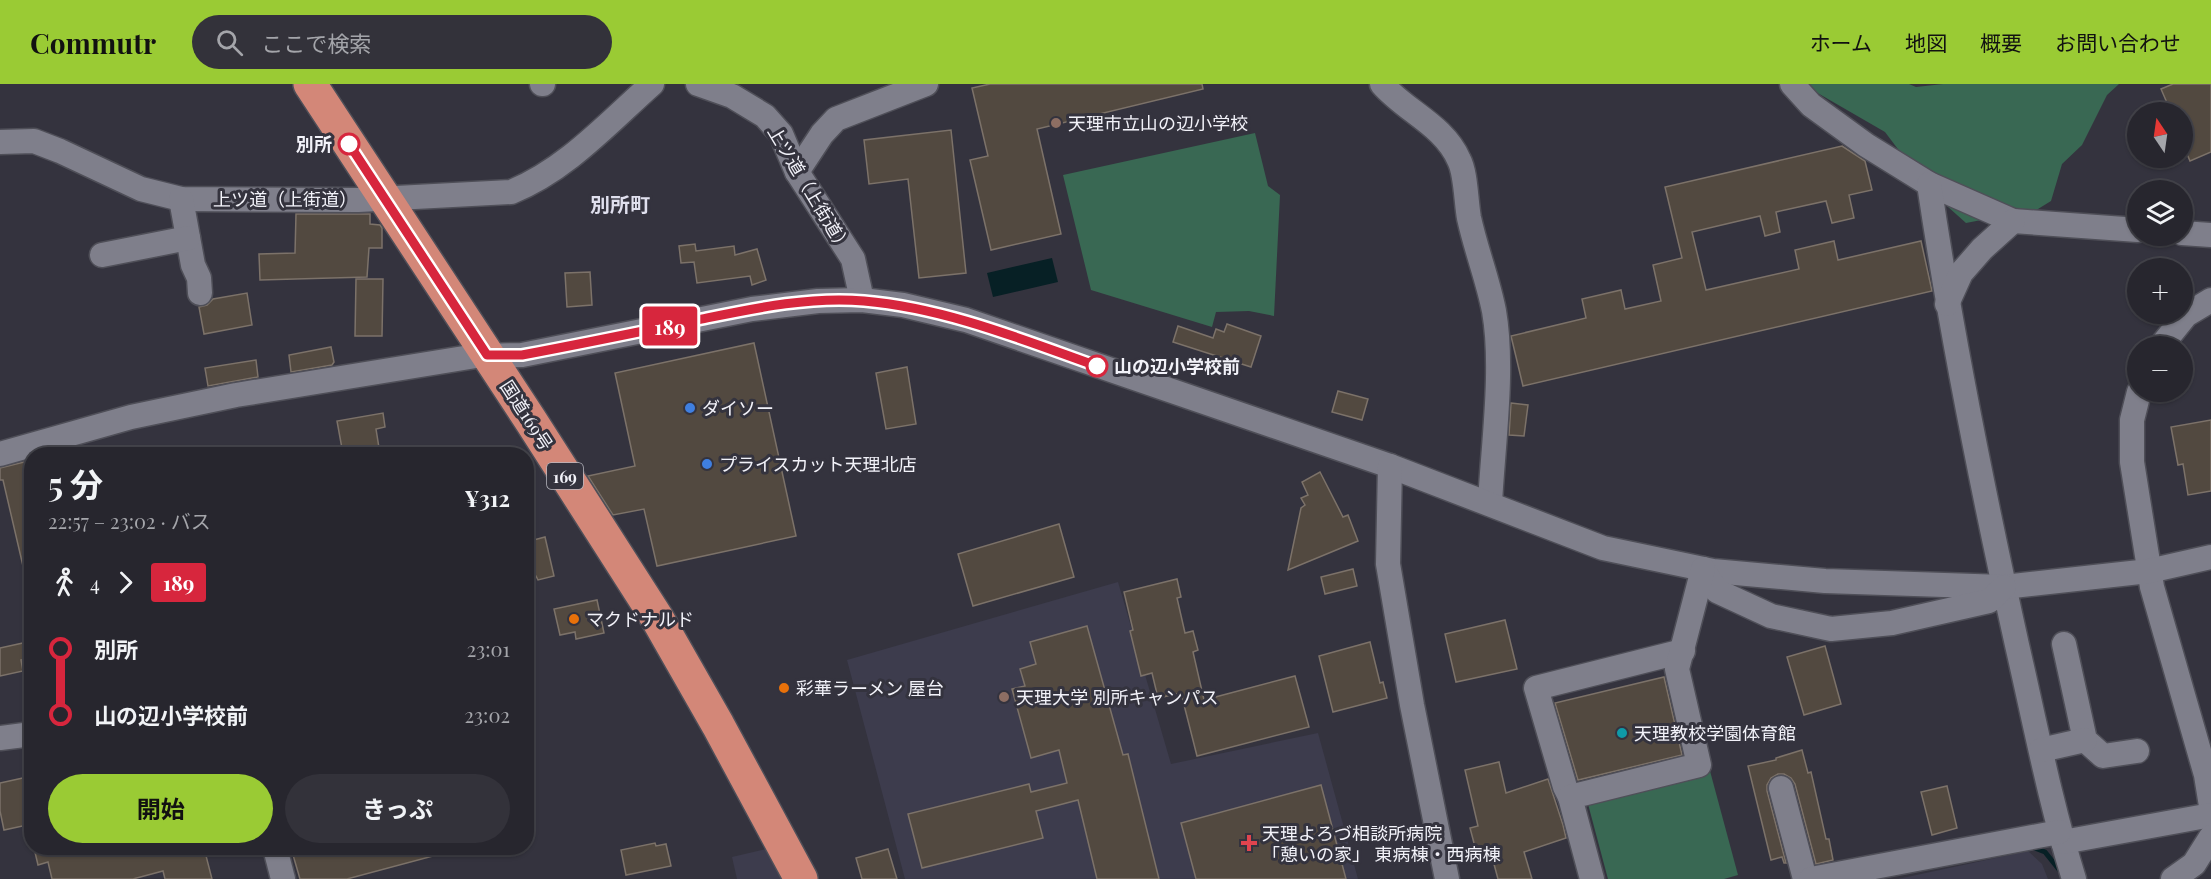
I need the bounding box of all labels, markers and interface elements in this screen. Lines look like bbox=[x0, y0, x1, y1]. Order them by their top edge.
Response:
search box bbox=[192, 15, 612, 69]
text: Commutr bbox=[30, 24, 156, 61]
icon: search bbox=[213, 26, 246, 59]
text: ここで検索 bbox=[261, 28, 371, 58]
text: ホーム bbox=[1810, 28, 1872, 56]
text: 地図 bbox=[1905, 28, 1947, 56]
text: 概要 bbox=[1980, 28, 2022, 56]
text: お問い合わせ bbox=[2055, 28, 2181, 56]
north arrow bbox=[2127, 102, 2193, 168]
map controls bbox=[2127, 102, 2193, 402]
place label: 天理市立山の辺小学校 bbox=[1068, 111, 1248, 135]
marker: 天理市立山の辺小学校 bbox=[1049, 116, 1063, 130]
street label: 上ツ道（上街道） bbox=[763, 121, 857, 257]
place label: 別所 bbox=[296, 132, 332, 156]
marker: 別所 bbox=[338, 133, 360, 155]
button: layers bbox=[2127, 180, 2193, 246]
street label: 上ツ道（上街道） bbox=[213, 187, 357, 211]
district label: 別所町 bbox=[590, 190, 650, 217]
button: + bbox=[2127, 258, 2193, 324]
line badge: 189 bbox=[636, 306, 704, 346]
text: 189 bbox=[654, 312, 686, 340]
button: − bbox=[2127, 336, 2193, 402]
place label: 山の辺小学校前 bbox=[1114, 354, 1240, 378]
marker: 山の辺小学校前 bbox=[1086, 355, 1108, 377]
street label: 国道169号 bbox=[495, 375, 559, 455]
place label: ダイソー bbox=[702, 396, 774, 420]
marker: ダイソー bbox=[683, 401, 697, 415]
place label: プライスカット天理北店 bbox=[719, 452, 916, 476]
marker: プライスカット天理北店 bbox=[700, 457, 714, 471]
text: 5 分 bbox=[48, 461, 103, 505]
road number: 169 bbox=[547, 463, 583, 489]
text: ¥312 bbox=[464, 483, 510, 513]
text: 22:57 – 23:02 · バス bbox=[48, 507, 211, 534]
icon: walk bbox=[48, 566, 81, 599]
icon: forward bbox=[109, 566, 142, 599]
text: 189 bbox=[163, 568, 194, 596]
text: 4 bbox=[90, 569, 100, 596]
place label: マクドナルド bbox=[586, 607, 694, 631]
marker: マクドナルド bbox=[567, 612, 581, 626]
text: 別所 bbox=[94, 634, 138, 664]
text: 23:01 bbox=[467, 635, 510, 662]
place label: 彩華ラーメン 屋台 bbox=[796, 676, 944, 700]
marker: 彩華ラーメン 屋台 bbox=[777, 681, 791, 695]
place label: 天理大学 別所キャンパス bbox=[1016, 685, 1218, 709]
marker: 天理大学 別所キャンパス bbox=[997, 690, 1011, 704]
text: 山の辺小学校前 bbox=[94, 700, 248, 730]
text: 23:02 bbox=[465, 701, 510, 728]
place label: 天理教校学園体育館 bbox=[1634, 721, 1796, 745]
marker: 天理教校学園体育館 bbox=[1615, 726, 1629, 740]
button: 開始 bbox=[48, 774, 273, 843]
button: きっぷ bbox=[285, 774, 510, 843]
place label: 天理よろづ相談所病院 「憩いの家」 東病棟・西病棟 bbox=[1262, 821, 1500, 866]
marker: 天理よろづ相談所病院 「憩いの家」 東病棟・西病棟 bbox=[1240, 834, 1258, 852]

